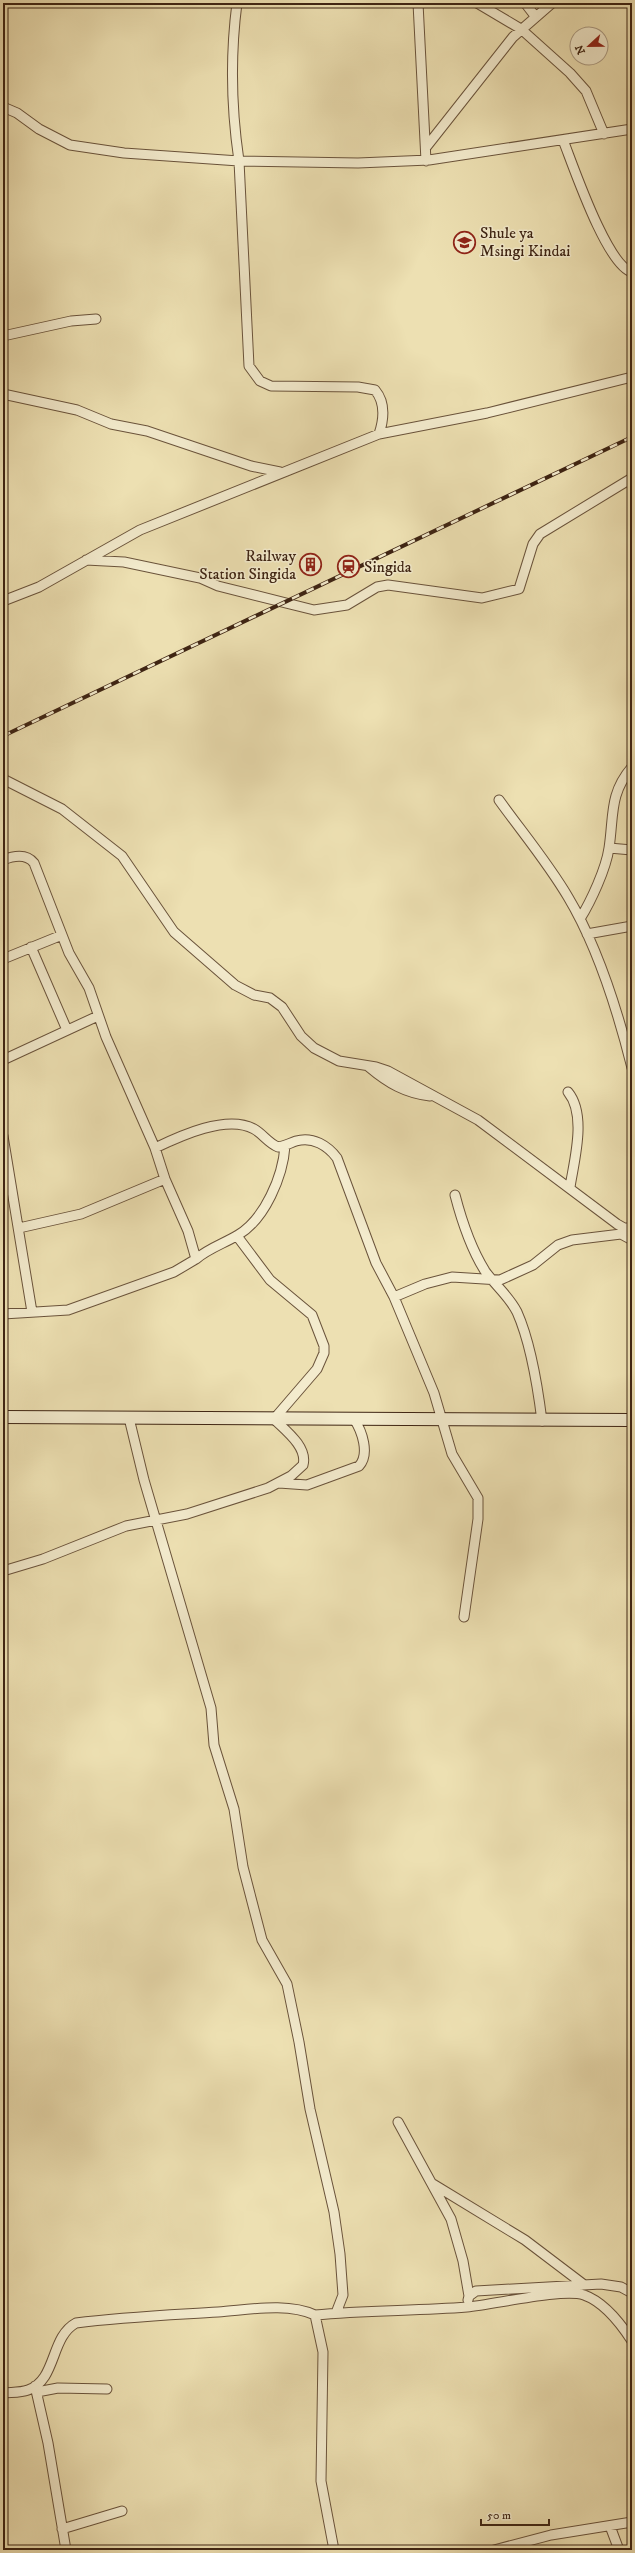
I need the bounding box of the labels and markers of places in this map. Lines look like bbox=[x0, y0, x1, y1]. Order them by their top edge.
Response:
place label: Shule ya Msingi Kindai bbox=[480, 223, 570, 261]
school or university icon: Shule ya Msingi Kindai bbox=[451, 229, 477, 255]
place label: Railway Station Singida bbox=[199, 546, 296, 584]
building icon: Railway Station Singida bbox=[298, 552, 324, 578]
station icon: Singida bbox=[335, 554, 361, 580]
place label: Singida bbox=[364, 557, 412, 577]

